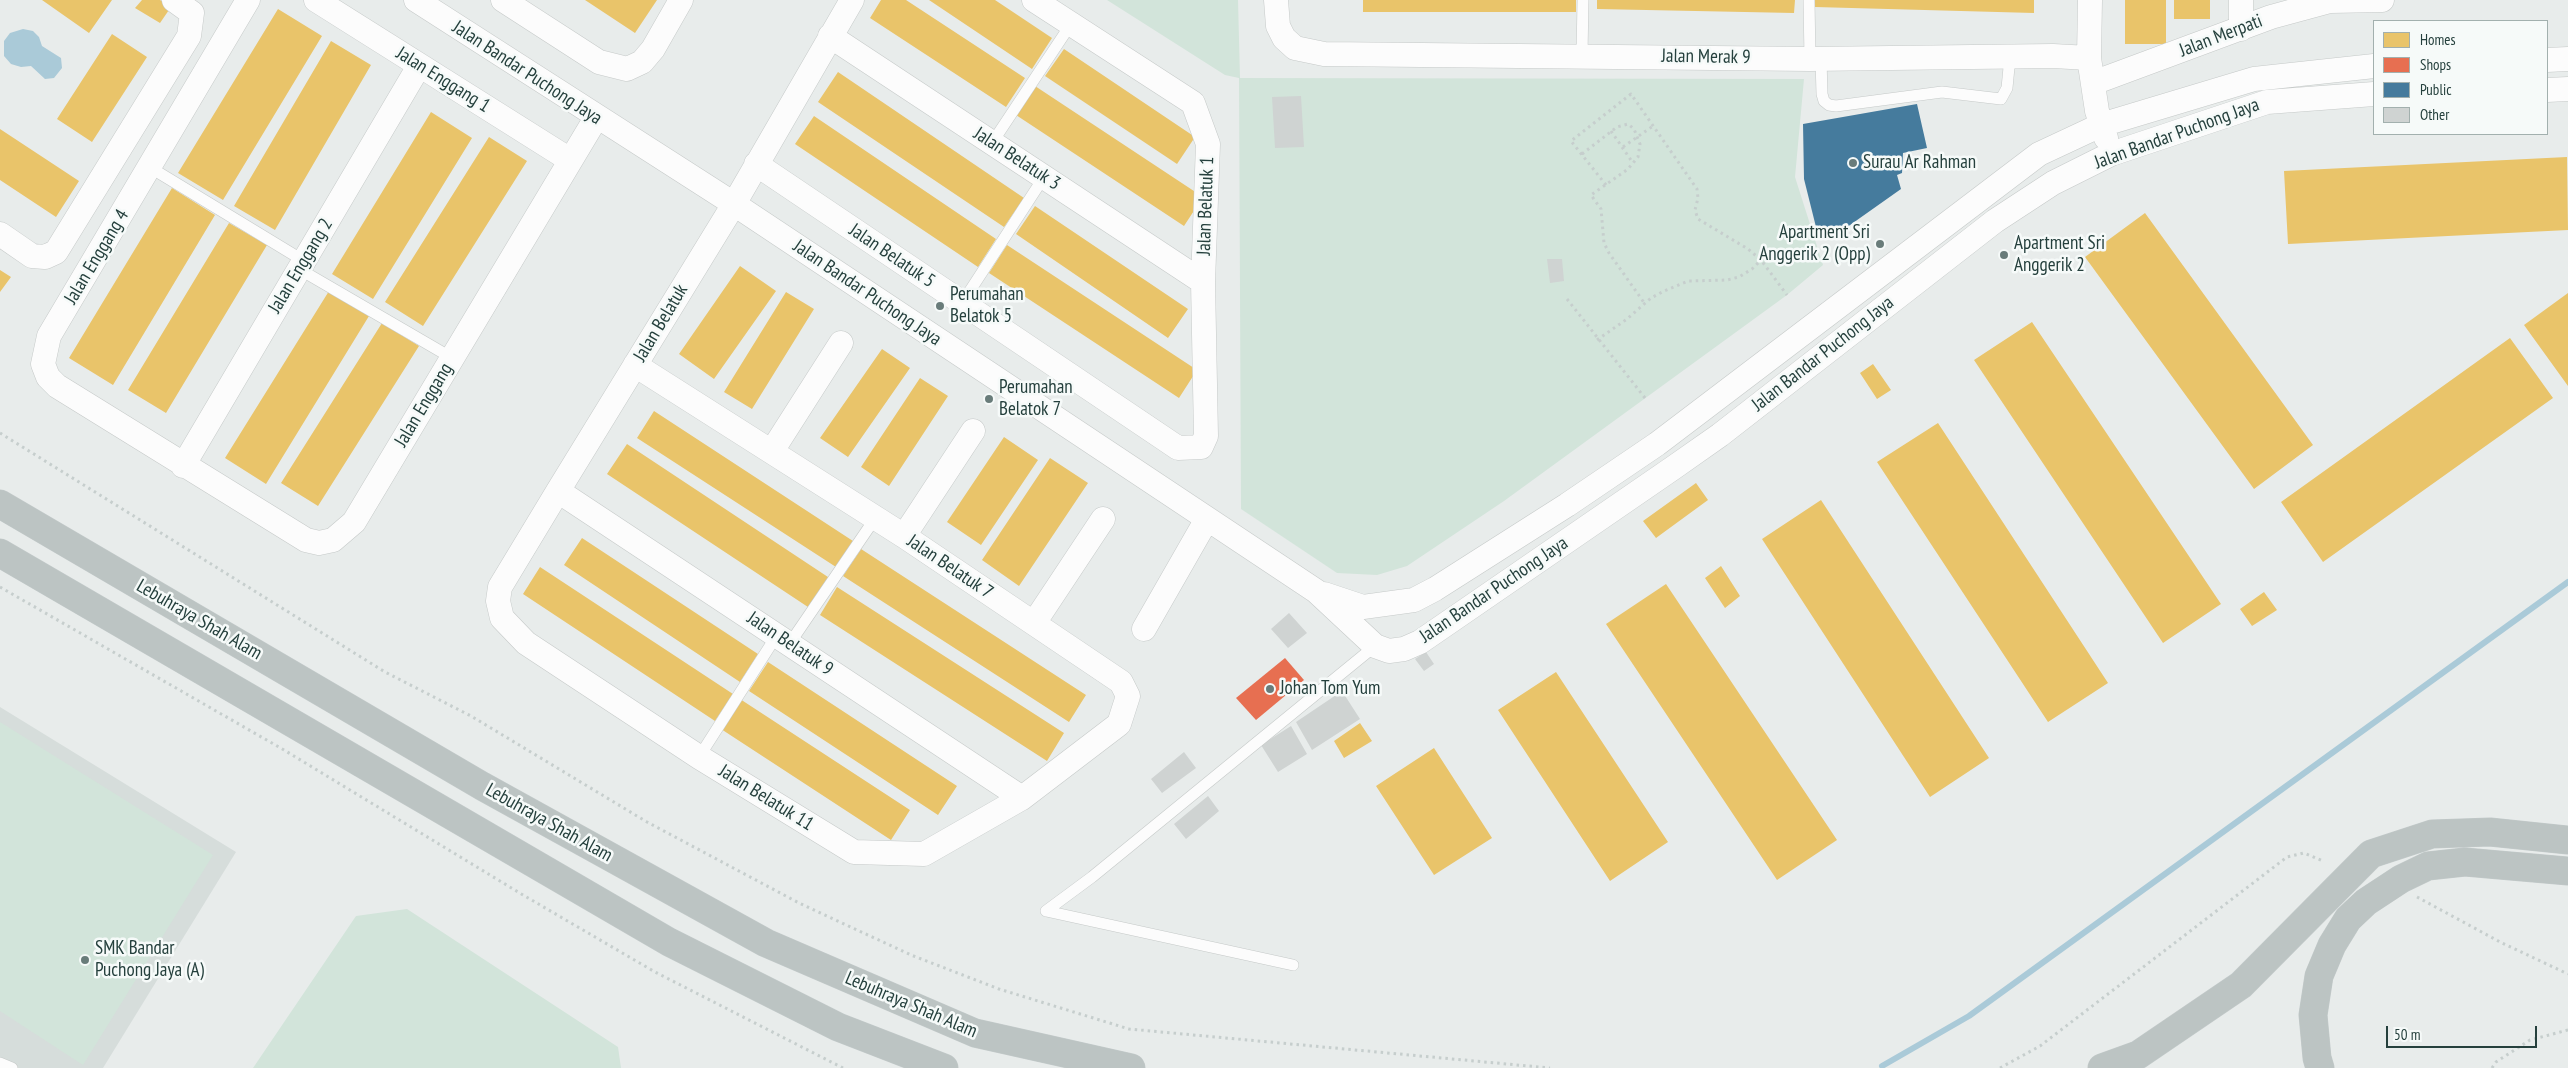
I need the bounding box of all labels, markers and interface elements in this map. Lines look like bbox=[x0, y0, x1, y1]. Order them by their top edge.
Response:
street label: Jalan Merpati bbox=[2176, 10, 2266, 62]
street label: Jalan Bandar Puchong Jaya bbox=[448, 16, 606, 130]
legend bbox=[2373, 20, 2548, 135]
text: Homes bbox=[2420, 30, 2456, 49]
street label: Jalan Enggang 1 bbox=[392, 42, 494, 118]
street label: Jalan Merak 9 bbox=[1661, 45, 1751, 69]
text: Shops bbox=[2420, 55, 2451, 74]
text: Public bbox=[2420, 80, 2451, 99]
street label: Jalan Bandar Puchong Jaya bbox=[2092, 94, 2262, 174]
text: Other bbox=[2420, 105, 2449, 124]
street label: Jalan Belatuk 3 bbox=[969, 123, 1065, 195]
place label: Surau Ar Rahman bbox=[1863, 152, 1976, 174]
street label: Jalan Belatuk 1 bbox=[1193, 156, 1219, 256]
marker: Surau Ar Rahman bbox=[1847, 157, 1859, 169]
street label: Jalan Enggang 4 bbox=[60, 206, 134, 308]
street label: Jalan Enggang 2 bbox=[264, 215, 338, 317]
street label: Jalan Belatuk 5 bbox=[845, 219, 939, 293]
place label: Apartment Sri Anggerik 2 (Opp) bbox=[1759, 222, 1870, 266]
place label: Apartment Sri Anggerik 2 bbox=[2014, 233, 2105, 277]
street label: Jalan Bandar Puchong Jaya bbox=[789, 235, 945, 351]
marker: Apartment Sri Anggerik 2 (Opp) bbox=[1874, 238, 1886, 250]
marker: Apartment Sri Anggerik 2 bbox=[1998, 249, 2010, 261]
street label: Jalan Belatuk bbox=[629, 280, 693, 366]
place label: Perumahan Belatok 5 bbox=[950, 284, 1024, 328]
street label: Jalan Bandar Puchong Jaya bbox=[1748, 292, 1898, 416]
marker: Perumahan Belatok 5 bbox=[934, 300, 946, 312]
street label: Jalan Enggang bbox=[390, 359, 458, 451]
place label: Perumahan Belatok 7 bbox=[999, 377, 1073, 421]
marker: Perumahan Belatok 7 bbox=[983, 393, 995, 405]
street label: Jalan Belatuk 7 bbox=[903, 530, 997, 604]
street label: Jalan Bandar Puchong Jaya bbox=[1416, 532, 1572, 648]
street label: Lebuhraya Shah Alam bbox=[132, 575, 266, 665]
street label: Jalan Belatuk 9 bbox=[743, 607, 837, 681]
place label: Johan Tom Yum bbox=[1280, 678, 1380, 700]
marker: Johan Tom Yum bbox=[1264, 683, 1276, 695]
street label: Jalan Belatuk 11 bbox=[714, 760, 818, 836]
street label: Lebuhraya Shah Alam bbox=[482, 779, 616, 867]
place label: SMK Bandar Puchong Jaya (A) bbox=[95, 938, 204, 982]
marker: SMK Bandar Puchong Jaya (A) bbox=[79, 954, 91, 966]
street label: Lebuhraya Shah Alam bbox=[842, 967, 980, 1043]
scale bar bbox=[2388, 1016, 2539, 1048]
text: 50 m bbox=[2394, 1025, 2420, 1044]

